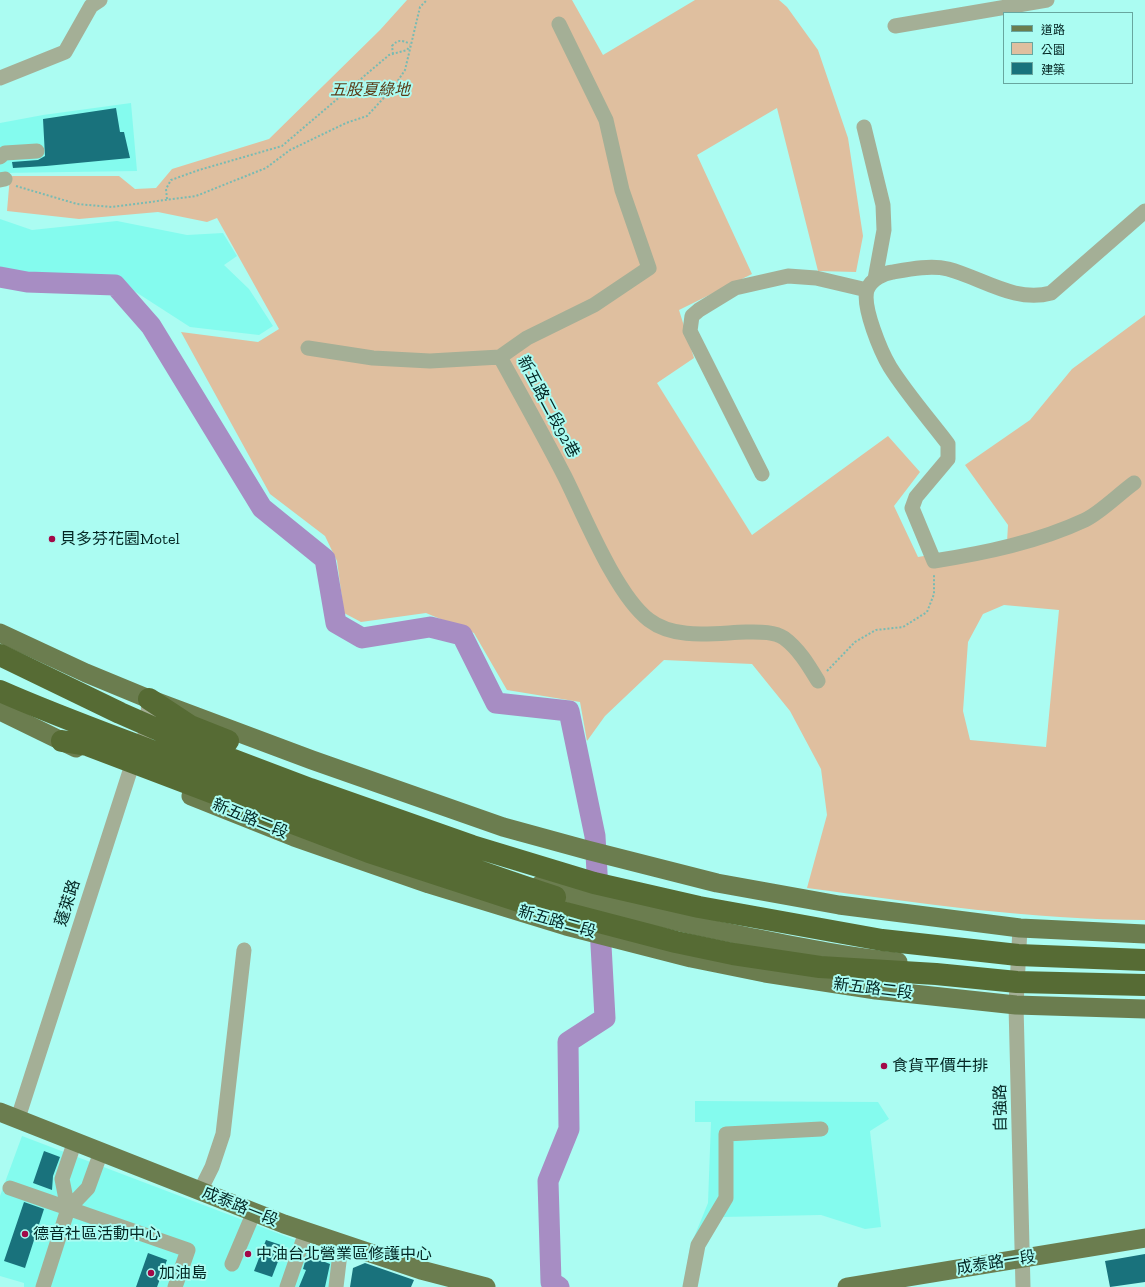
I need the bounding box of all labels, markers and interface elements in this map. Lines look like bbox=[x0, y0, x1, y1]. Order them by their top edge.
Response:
legend bbox=[1003, 12, 1133, 84]
text: 道路 bbox=[1041, 23, 1065, 37]
text: 公園 bbox=[1041, 43, 1065, 57]
text: 建築 bbox=[1041, 63, 1065, 77]
park label: 五股夏綠地 bbox=[330, 80, 410, 100]
street label: 新五路二段92巷 bbox=[513, 353, 583, 461]
place label: 貝多芬花園Motel bbox=[60, 529, 180, 549]
marker: 貝多芬花園Motel bbox=[47, 534, 57, 544]
street label: 新五路二段 bbox=[209, 795, 291, 843]
street label: 蓬萊路 bbox=[51, 877, 85, 929]
street label: 新五路二段 bbox=[516, 902, 598, 942]
street label: 新五路二段 bbox=[832, 975, 914, 1003]
place label: 食貨平價牛排 bbox=[892, 1056, 988, 1076]
marker: 食貨平價牛排 bbox=[879, 1061, 889, 1071]
street label: 自強路 bbox=[991, 1084, 1011, 1132]
street label: 成泰路一段 bbox=[199, 1183, 281, 1231]
place label: 德音社區活動中心 bbox=[33, 1224, 161, 1244]
marker: 德音社區活動中心 bbox=[20, 1229, 30, 1239]
place label: 中油台北營業區修護中心 bbox=[256, 1244, 432, 1264]
street label: 成泰路一段 bbox=[955, 1247, 1037, 1279]
marker: 中油台北營業區修護中心 bbox=[243, 1249, 253, 1259]
place label: 加油島 bbox=[159, 1263, 207, 1283]
marker: 加油島 bbox=[146, 1268, 156, 1278]

